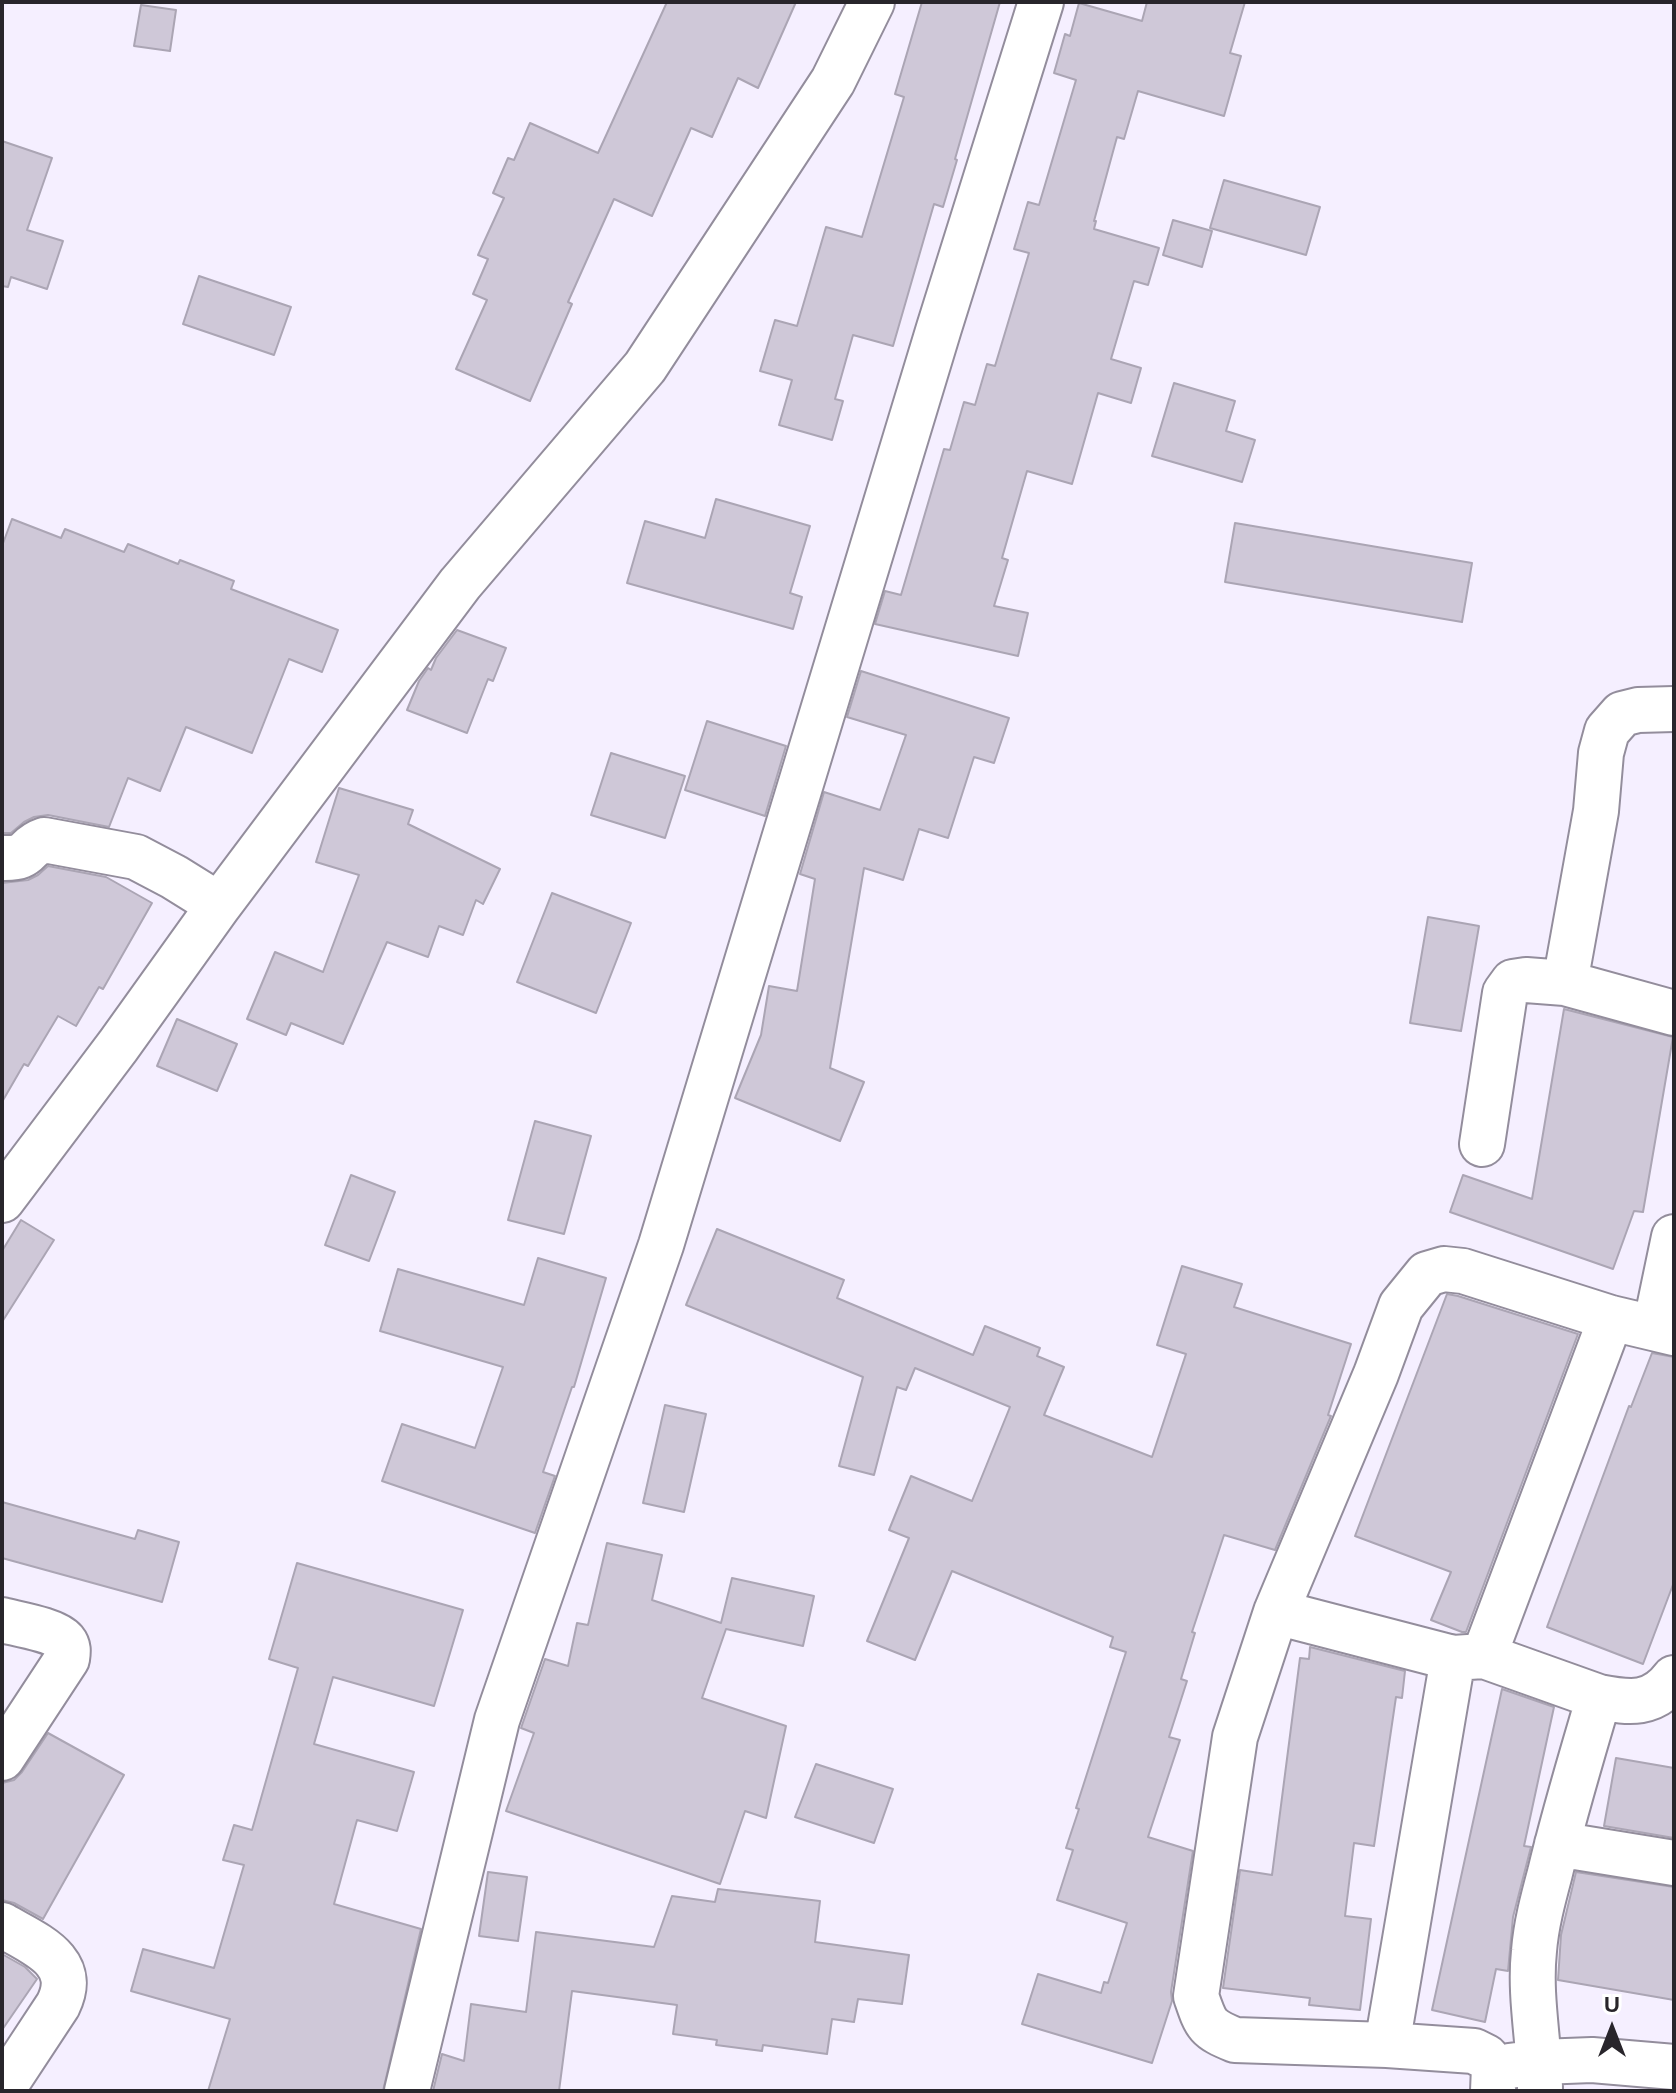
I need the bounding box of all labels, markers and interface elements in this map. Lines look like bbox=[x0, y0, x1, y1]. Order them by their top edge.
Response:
north arrow bbox=[1572, 1989, 1652, 2069]
text: U bbox=[1604, 1992, 1620, 2017]

